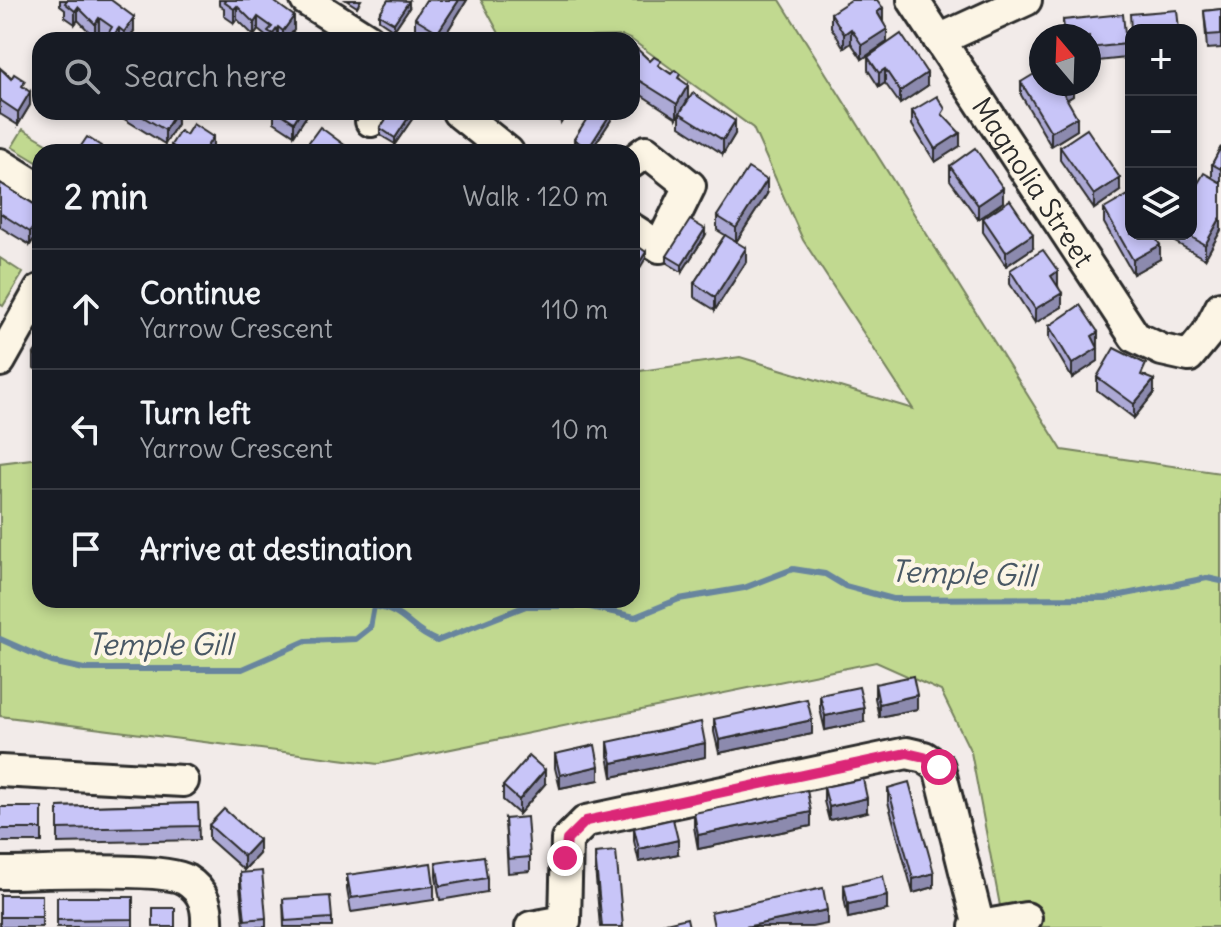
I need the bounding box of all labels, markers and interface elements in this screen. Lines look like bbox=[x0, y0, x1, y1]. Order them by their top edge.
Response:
north arrow bbox=[1029, 24, 1101, 96]
map controls bbox=[1125, 24, 1197, 240]
button: + bbox=[1125, 24, 1197, 96]
search box bbox=[32, 32, 640, 120]
icon: search bbox=[60, 54, 104, 98]
text: Search here bbox=[124, 57, 287, 95]
street label: Magnolia Street bbox=[964, 90, 1102, 274]
button: − bbox=[1125, 96, 1197, 168]
button: layers bbox=[1125, 168, 1197, 240]
text: 2 min bbox=[64, 175, 148, 218]
text: Walk · 120 m bbox=[462, 180, 608, 213]
text: Continue bbox=[140, 274, 261, 312]
icon: ahead bbox=[64, 287, 108, 331]
text: 110 m bbox=[541, 293, 608, 326]
text: Yarrow Crescent bbox=[140, 312, 333, 345]
text: Turn left bbox=[140, 394, 251, 432]
icon: left bbox=[64, 407, 108, 451]
text: 10 m bbox=[552, 413, 608, 446]
text: Yarrow Crescent bbox=[140, 432, 333, 465]
icon: arrive bbox=[64, 527, 108, 571]
text: Arrive at destination bbox=[140, 530, 412, 568]
water label: Temple Gill bbox=[890, 551, 1040, 595]
water label: Temple Gill bbox=[87, 625, 237, 663]
route start bbox=[921, 749, 957, 785]
route end bbox=[547, 840, 583, 876]

